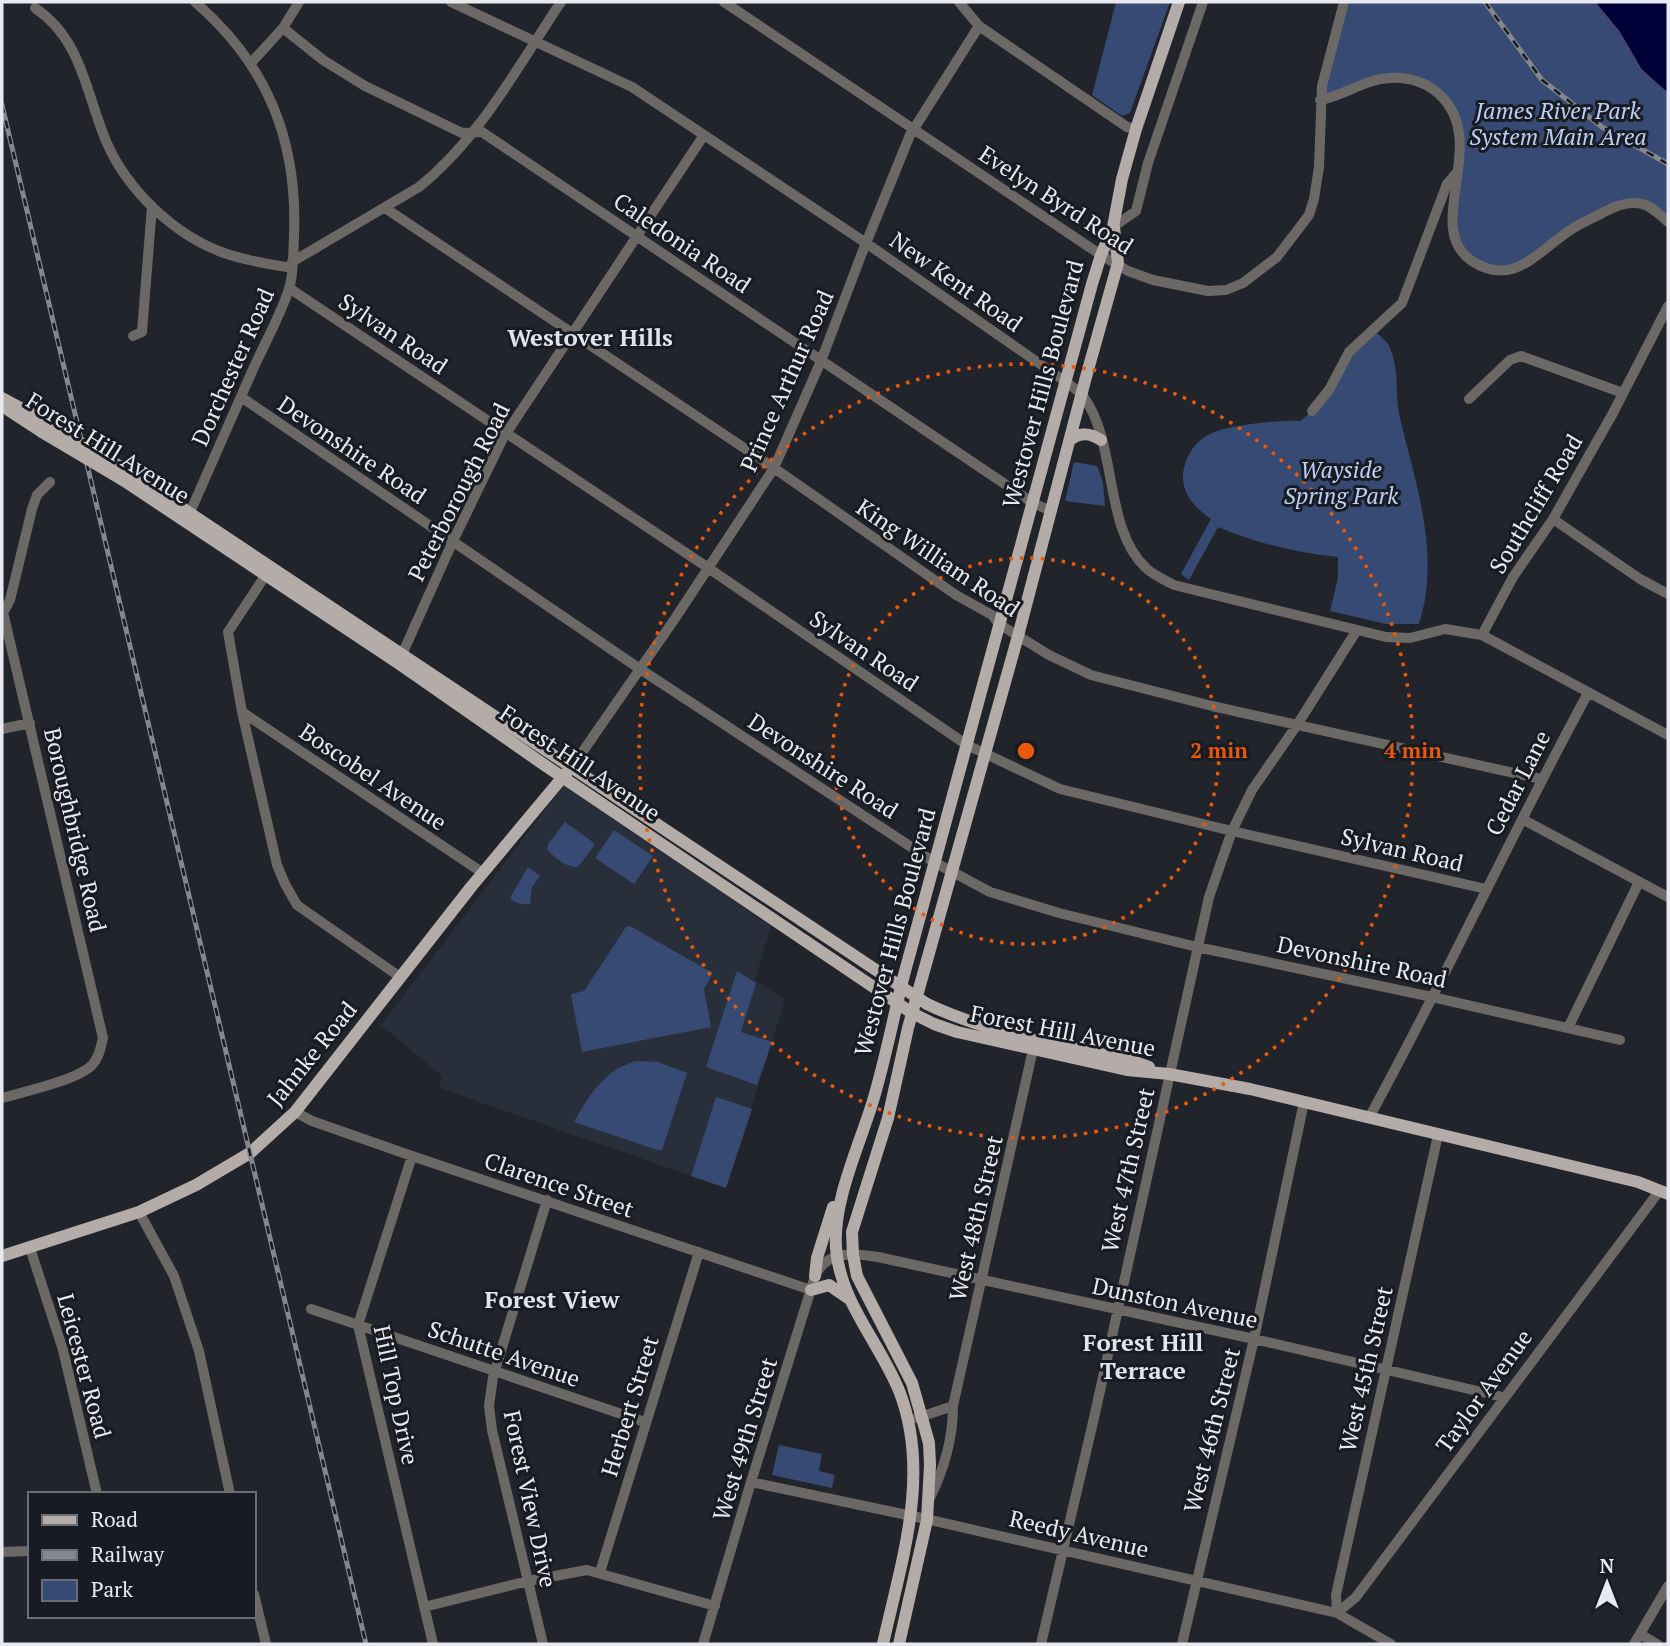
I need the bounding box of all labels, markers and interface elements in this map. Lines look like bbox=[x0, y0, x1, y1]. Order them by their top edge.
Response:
park label: James River Park System Main Area bbox=[1469, 95, 1647, 152]
street label: Evelyn Byrd Road bbox=[973, 138, 1140, 261]
street label: Caledonia Road bbox=[607, 185, 757, 300]
street label: New Kent Road bbox=[884, 224, 1029, 339]
street label: Westover Hills Boulevard bbox=[994, 256, 1091, 511]
street label: Dorchester Road bbox=[184, 283, 281, 450]
street label: Prince Arthur Road bbox=[733, 285, 841, 476]
street label: Sylvan Road bbox=[333, 286, 454, 381]
district label: Westover Hills bbox=[507, 321, 673, 353]
street label: Forest Hill Avenue bbox=[20, 385, 196, 510]
street label: Devonshire Road bbox=[272, 388, 433, 511]
street label: Peterborough Road bbox=[400, 397, 517, 586]
street label: Southcliff Road bbox=[1482, 428, 1590, 579]
park label: Wayside Spring Park bbox=[1284, 454, 1399, 511]
street label: King William Road bbox=[851, 491, 1026, 624]
street label: Sylvan Road bbox=[804, 603, 925, 698]
street label: Forest Hill Avenue bbox=[494, 697, 667, 828]
street label: Devonshire Road bbox=[742, 706, 904, 826]
street label: Boscobel Avenue bbox=[294, 716, 453, 837]
street label: Boroughbridge Road bbox=[37, 725, 114, 935]
street label: Cedar Lane bbox=[1478, 725, 1557, 841]
text: 2 min bbox=[1190, 736, 1248, 764]
text: 4 min bbox=[1384, 736, 1442, 764]
centre of rings bbox=[1014, 739, 1038, 763]
street label: Westover Hills Boulevard bbox=[846, 804, 943, 1059]
street label: Sylvan Road bbox=[1338, 820, 1467, 879]
street label: Devonshire Road bbox=[1274, 928, 1450, 995]
street label: Jahnke Road bbox=[260, 995, 364, 1113]
street label: Forest Hill Avenue bbox=[968, 997, 1158, 1064]
street label: West 47th Street bbox=[1093, 1084, 1162, 1255]
street label: West 48th Street bbox=[941, 1132, 1010, 1304]
street label: Clarence Street bbox=[480, 1144, 639, 1225]
street label: Dunston Avenue bbox=[1089, 1270, 1261, 1335]
district label: Forest View bbox=[485, 1283, 621, 1315]
street label: West 45th Street bbox=[1331, 1283, 1400, 1455]
street label: Leicester Road bbox=[50, 1290, 119, 1442]
street label: Schutte Avenue bbox=[424, 1313, 584, 1394]
street label: Hill Top Drive bbox=[367, 1322, 426, 1468]
street label: Taylor Avenue bbox=[1428, 1323, 1539, 1459]
district label: Forest Hill Terrace bbox=[1083, 1326, 1203, 1386]
street label: Herbert Street bbox=[593, 1331, 666, 1480]
street label: West 46th Street bbox=[1176, 1344, 1247, 1516]
street label: West 49th Street bbox=[705, 1353, 784, 1524]
street label: Forest View Drive bbox=[497, 1407, 564, 1590]
legend bbox=[28, 1492, 256, 1618]
street label: Reedy Avenue bbox=[1006, 1502, 1152, 1565]
text: Road bbox=[91, 1505, 138, 1533]
text: Railway bbox=[91, 1540, 165, 1568]
north arrow bbox=[1572, 1548, 1642, 1618]
text: N bbox=[1600, 1553, 1615, 1578]
text: Park bbox=[91, 1575, 133, 1603]

